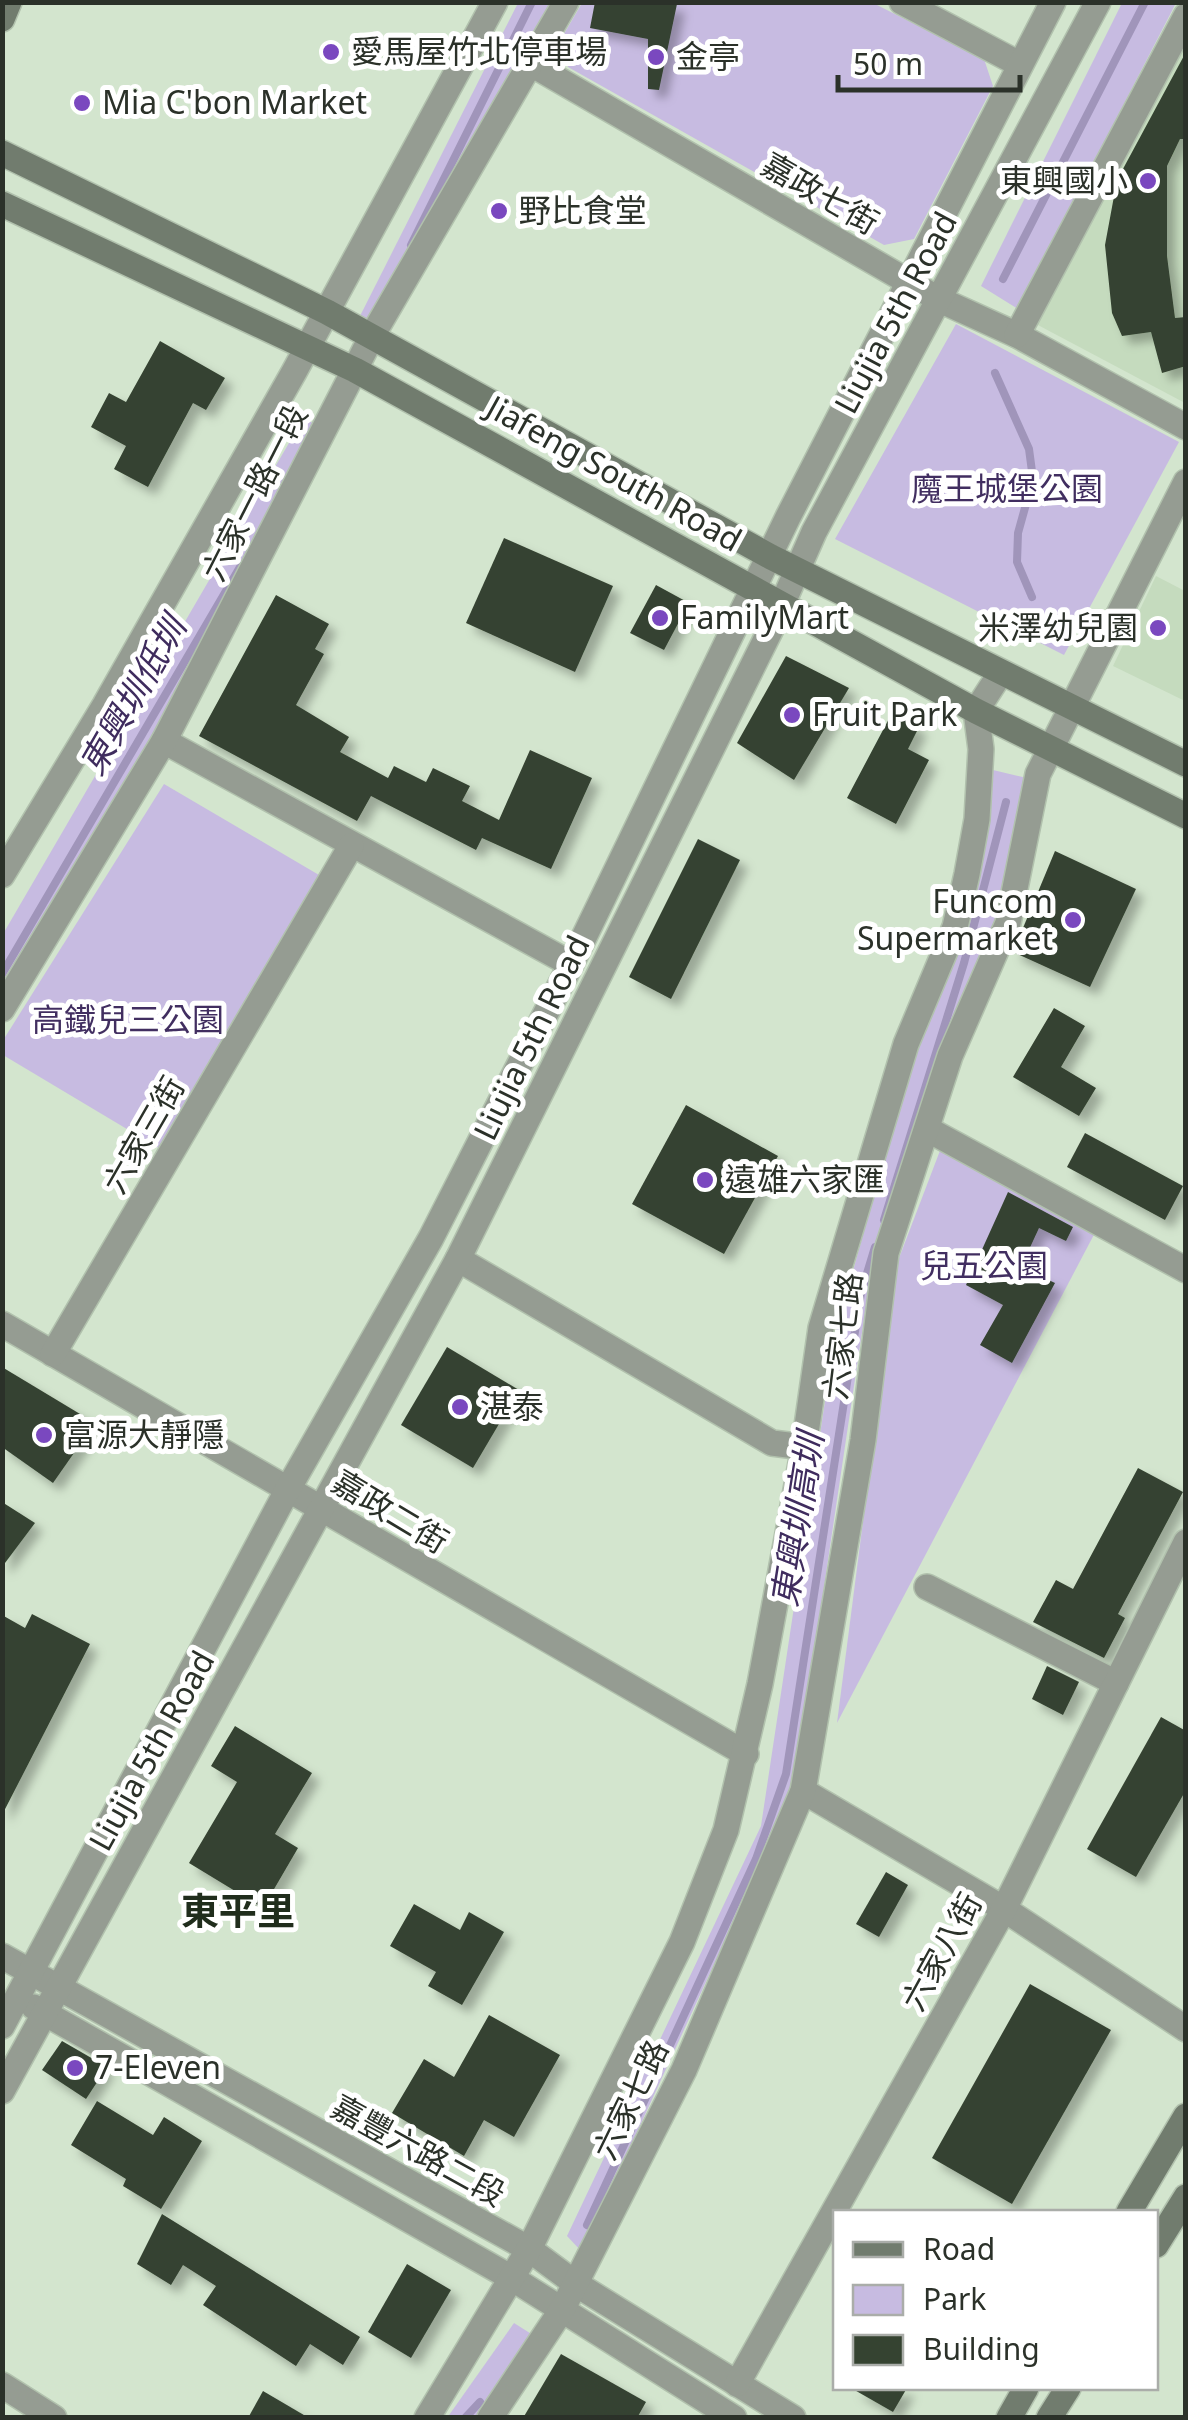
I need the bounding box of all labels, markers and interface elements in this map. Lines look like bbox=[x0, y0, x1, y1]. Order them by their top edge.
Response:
place label: 愛馬屋竹北停車場 bbox=[351, 29, 607, 72]
scale bar bbox=[838, 30, 1020, 92]
place label: 金亭 bbox=[676, 34, 740, 77]
marker: 愛馬屋竹北停車場 bbox=[320, 41, 342, 63]
text: 50 m bbox=[853, 43, 923, 84]
marker: 金亭 bbox=[645, 46, 667, 68]
place label: Mia C'bon Market bbox=[102, 80, 367, 123]
marker: Mia C'bon Market bbox=[71, 92, 93, 114]
street label: 嘉政七街 bbox=[755, 142, 887, 243]
place label: 東興國小 bbox=[1000, 158, 1128, 201]
marker: 東興國小 bbox=[1137, 170, 1159, 192]
place label: 野比食堂 bbox=[519, 188, 647, 231]
marker: 野比食堂 bbox=[488, 200, 510, 222]
street label: Liujia 5th Road bbox=[823, 204, 966, 421]
street label: Jiafeng South Road bbox=[477, 383, 750, 561]
street label: 六家一路一段 bbox=[191, 397, 316, 588]
park label: 魔王城堡公園 bbox=[911, 466, 1103, 509]
place label: FamilyMart bbox=[680, 595, 849, 638]
water label: 東興圳低圳 bbox=[68, 603, 198, 783]
place label: 米澤幼兒園 bbox=[978, 605, 1138, 648]
marker: FamilyMart bbox=[649, 607, 671, 629]
marker: 米澤幼兒園 bbox=[1147, 617, 1169, 639]
place label: Fruit Park bbox=[812, 692, 957, 735]
marker: Fruit Park bbox=[781, 704, 803, 726]
place label: Funcom Supermarket bbox=[857, 879, 1053, 959]
marker: Funcom Supermarket bbox=[1062, 909, 1084, 931]
street label: Liujia 5th Road bbox=[463, 928, 599, 1147]
park label: 高鐵兒三公園 bbox=[32, 997, 224, 1040]
street label: 六家三街 bbox=[92, 1068, 193, 1200]
place label: 遠雄六家匯 bbox=[725, 1157, 885, 1200]
marker: 遠雄六家匯 bbox=[694, 1169, 716, 1191]
park label: 兒五公園 bbox=[920, 1243, 1048, 1286]
street label: 六家七路 bbox=[812, 1270, 871, 1402]
place label: 湛泰 bbox=[480, 1384, 544, 1427]
marker: 湛泰 bbox=[449, 1396, 471, 1418]
place label: 富源大靜隱 bbox=[64, 1412, 224, 1455]
marker: 富源大靜隱 bbox=[33, 1424, 55, 1446]
water label: 東興圳高圳 bbox=[760, 1425, 834, 1610]
street label: 嘉政二街 bbox=[325, 1459, 457, 1562]
street label: Liujia 5th Road bbox=[78, 1643, 223, 1858]
district label: 東平里 bbox=[181, 1884, 295, 1936]
street label: 六家八街 bbox=[891, 1885, 991, 2018]
street label: 六家七路 bbox=[582, 2032, 677, 2166]
place label: 7-Eleven bbox=[95, 2045, 221, 2088]
marker: 7-Eleven bbox=[64, 2057, 86, 2079]
street label: 嘉豐六路二段 bbox=[324, 2084, 513, 2215]
legend bbox=[833, 2210, 1158, 2390]
text: Road bbox=[923, 2228, 995, 2269]
text: Park bbox=[923, 2278, 986, 2319]
text: Building bbox=[923, 2328, 1040, 2369]

